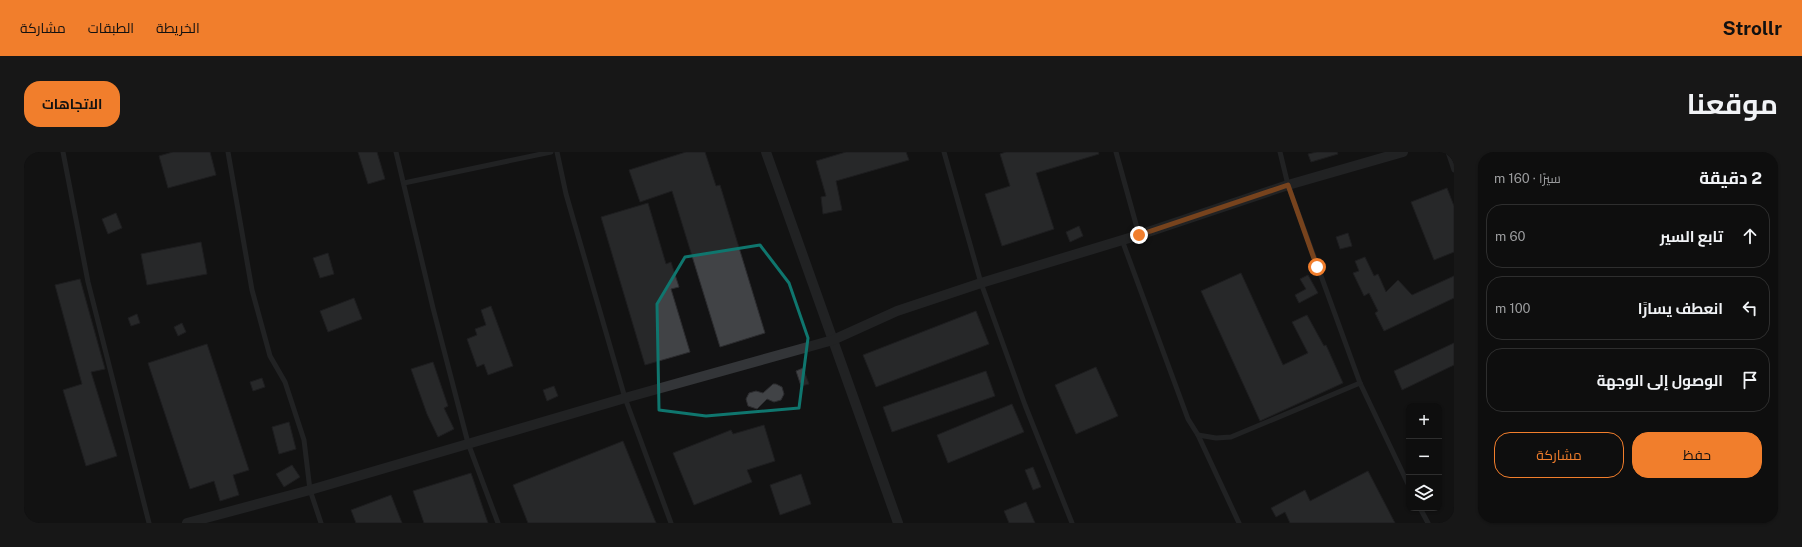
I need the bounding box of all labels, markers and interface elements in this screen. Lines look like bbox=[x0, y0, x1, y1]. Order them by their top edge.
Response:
text: Strollr bbox=[1723, 17, 1782, 39]
text: مشاركة bbox=[20, 20, 66, 36]
text: الطبقات bbox=[88, 20, 134, 36]
text: الخريطة bbox=[156, 20, 200, 36]
button: الاتجاهات bbox=[24, 81, 120, 127]
text: موقعنا bbox=[1687, 87, 1778, 120]
text: 2 دقيقة bbox=[1699, 168, 1762, 188]
text: سيرًا · 160 m bbox=[1494, 171, 1561, 186]
icon: ahead bbox=[1739, 225, 1761, 247]
route end bbox=[1130, 226, 1148, 244]
text: تابع السير bbox=[1660, 228, 1723, 245]
text: 60 m bbox=[1495, 229, 1525, 244]
route start bbox=[1308, 258, 1326, 276]
icon: left bbox=[1739, 297, 1761, 319]
text: انعطف يسارًا bbox=[1638, 300, 1723, 317]
text: 100 m bbox=[1495, 301, 1531, 316]
icon: arrive bbox=[1739, 369, 1761, 391]
text: الوصول إلى الوجهة bbox=[1597, 372, 1723, 389]
map controls bbox=[1406, 403, 1442, 511]
button: + bbox=[1406, 403, 1442, 439]
button: مشاركة bbox=[1494, 432, 1624, 478]
button: حفظ bbox=[1632, 432, 1762, 478]
button: − bbox=[1406, 439, 1442, 475]
button: layers bbox=[1406, 475, 1442, 511]

